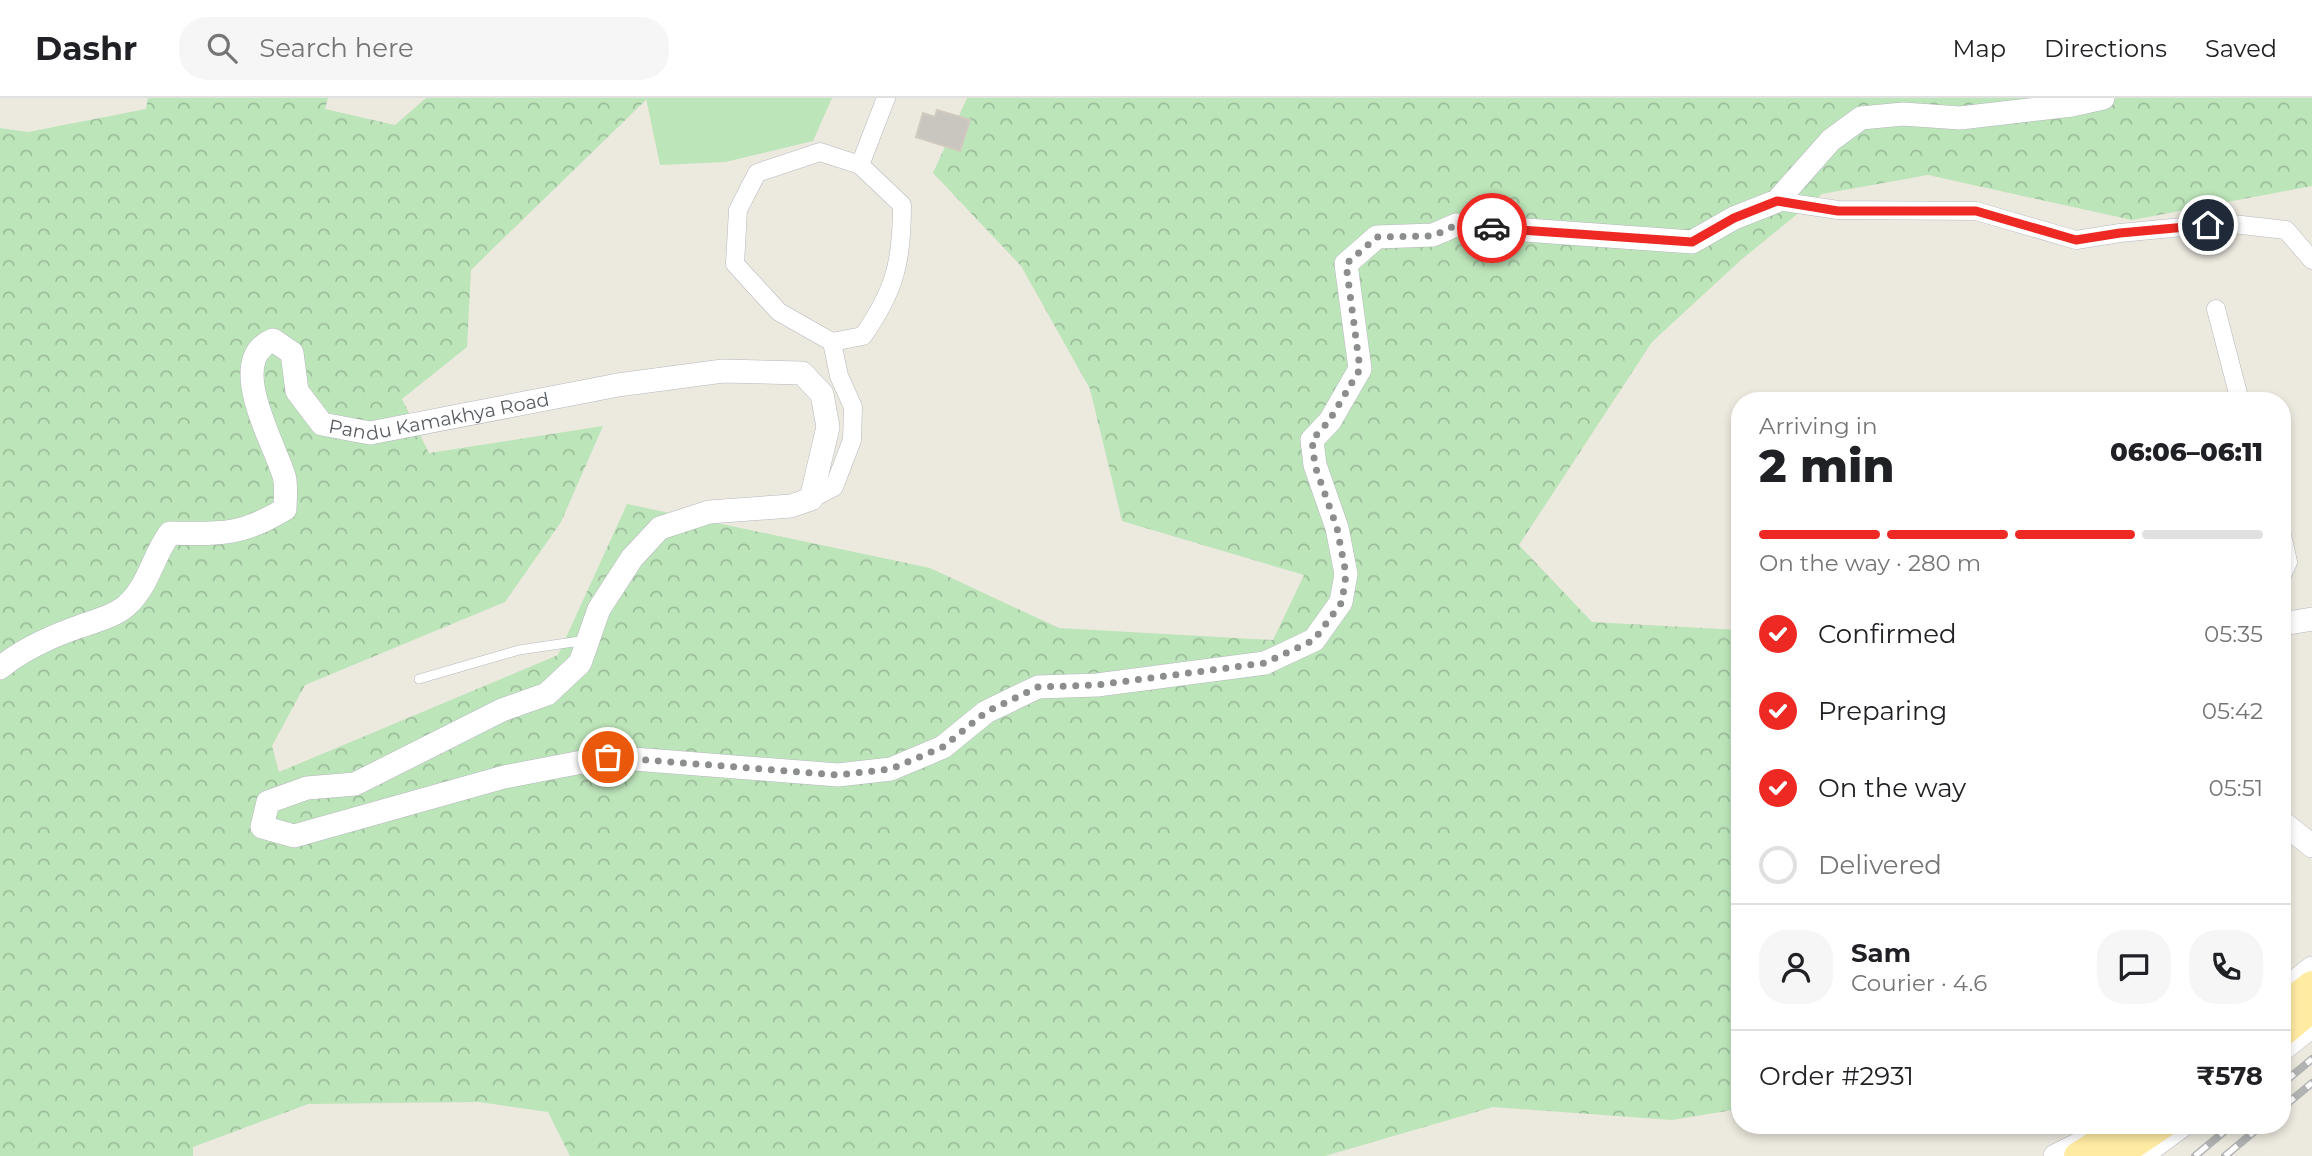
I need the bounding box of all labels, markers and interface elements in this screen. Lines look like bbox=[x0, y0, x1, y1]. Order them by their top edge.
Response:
search box bbox=[179, 17, 669, 80]
text: Dashr bbox=[35, 28, 137, 68]
icon: search bbox=[203, 29, 241, 67]
text: Search here bbox=[259, 32, 414, 64]
text: Map bbox=[1953, 34, 2006, 63]
text: Directions bbox=[2044, 34, 2167, 63]
text: Saved bbox=[2205, 34, 2277, 63]
courier bbox=[1457, 193, 1527, 263]
pin bbox=[2178, 195, 2238, 255]
icon: home bbox=[2189, 206, 2227, 244]
icon: car bbox=[1473, 209, 1511, 247]
street label: Pandu Kamakhya Road bbox=[327, 387, 551, 445]
text: Arriving in bbox=[1759, 412, 1878, 440]
text: 06:06–06:11 bbox=[2110, 436, 2263, 468]
text: 2 min bbox=[1759, 437, 1894, 494]
text: On the way · 280 m bbox=[1759, 549, 1981, 577]
icon: check bbox=[1759, 615, 1797, 653]
text: Confirmed bbox=[1818, 618, 1957, 650]
text: 05:35 bbox=[2204, 620, 2263, 648]
icon: check bbox=[1759, 692, 1797, 730]
text: Preparing bbox=[1818, 695, 1947, 727]
text: 05:42 bbox=[2202, 697, 2263, 725]
pin bbox=[578, 727, 638, 787]
icon: bag bbox=[589, 738, 627, 776]
icon: check bbox=[1759, 769, 1797, 807]
text: On the way bbox=[1818, 772, 1966, 804]
text: 05:51 bbox=[2209, 774, 2263, 802]
text: Delivered bbox=[1818, 849, 1942, 881]
button: person bbox=[1759, 930, 1833, 1004]
button: chat bbox=[2097, 930, 2171, 1004]
button: phone bbox=[2189, 930, 2263, 1004]
text: Sam bbox=[1851, 937, 1911, 969]
text: Courier · 4.6 bbox=[1851, 969, 1987, 997]
text: Order #2931 bbox=[1759, 1060, 1914, 1092]
text: ₹578 bbox=[2196, 1060, 2263, 1092]

